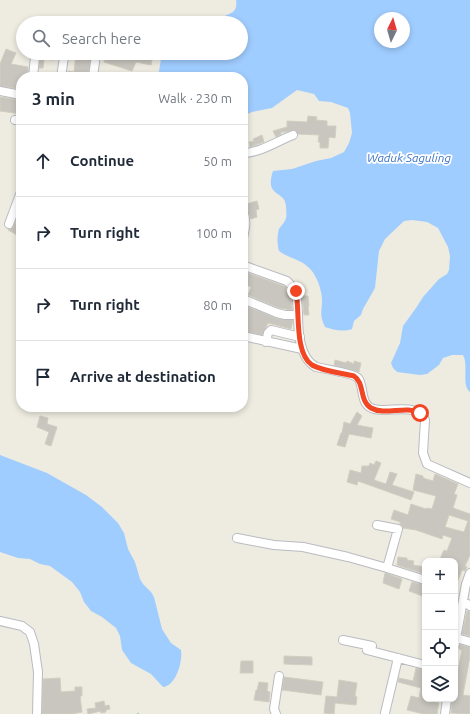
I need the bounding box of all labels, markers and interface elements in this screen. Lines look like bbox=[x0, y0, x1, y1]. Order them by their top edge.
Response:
north arrow bbox=[374, 12, 410, 48]
search box bbox=[16, 16, 248, 60]
icon: search bbox=[30, 27, 52, 49]
text: Search here bbox=[62, 30, 141, 47]
text: 3 min bbox=[32, 89, 75, 108]
text: Walk · 230 m bbox=[158, 91, 232, 105]
icon: ahead bbox=[32, 150, 54, 172]
water label: Waduk Saguling bbox=[367, 151, 452, 164]
text: Continue bbox=[70, 152, 134, 169]
text: 50 m bbox=[203, 154, 232, 168]
icon: right bbox=[32, 222, 54, 244]
text: Turn right bbox=[70, 224, 140, 241]
text: 100 m bbox=[196, 226, 232, 240]
route end bbox=[287, 282, 305, 300]
icon: right bbox=[32, 294, 54, 316]
text: Turn right bbox=[70, 296, 140, 313]
text: 80 m bbox=[203, 298, 232, 312]
icon: arrive bbox=[32, 366, 54, 388]
text: Arrive at destination bbox=[70, 368, 216, 385]
route start bbox=[411, 404, 429, 422]
map controls bbox=[422, 558, 458, 702]
button: + bbox=[422, 558, 458, 594]
button: − bbox=[422, 594, 458, 630]
button: locate bbox=[422, 630, 458, 666]
button: layers bbox=[422, 666, 458, 702]

